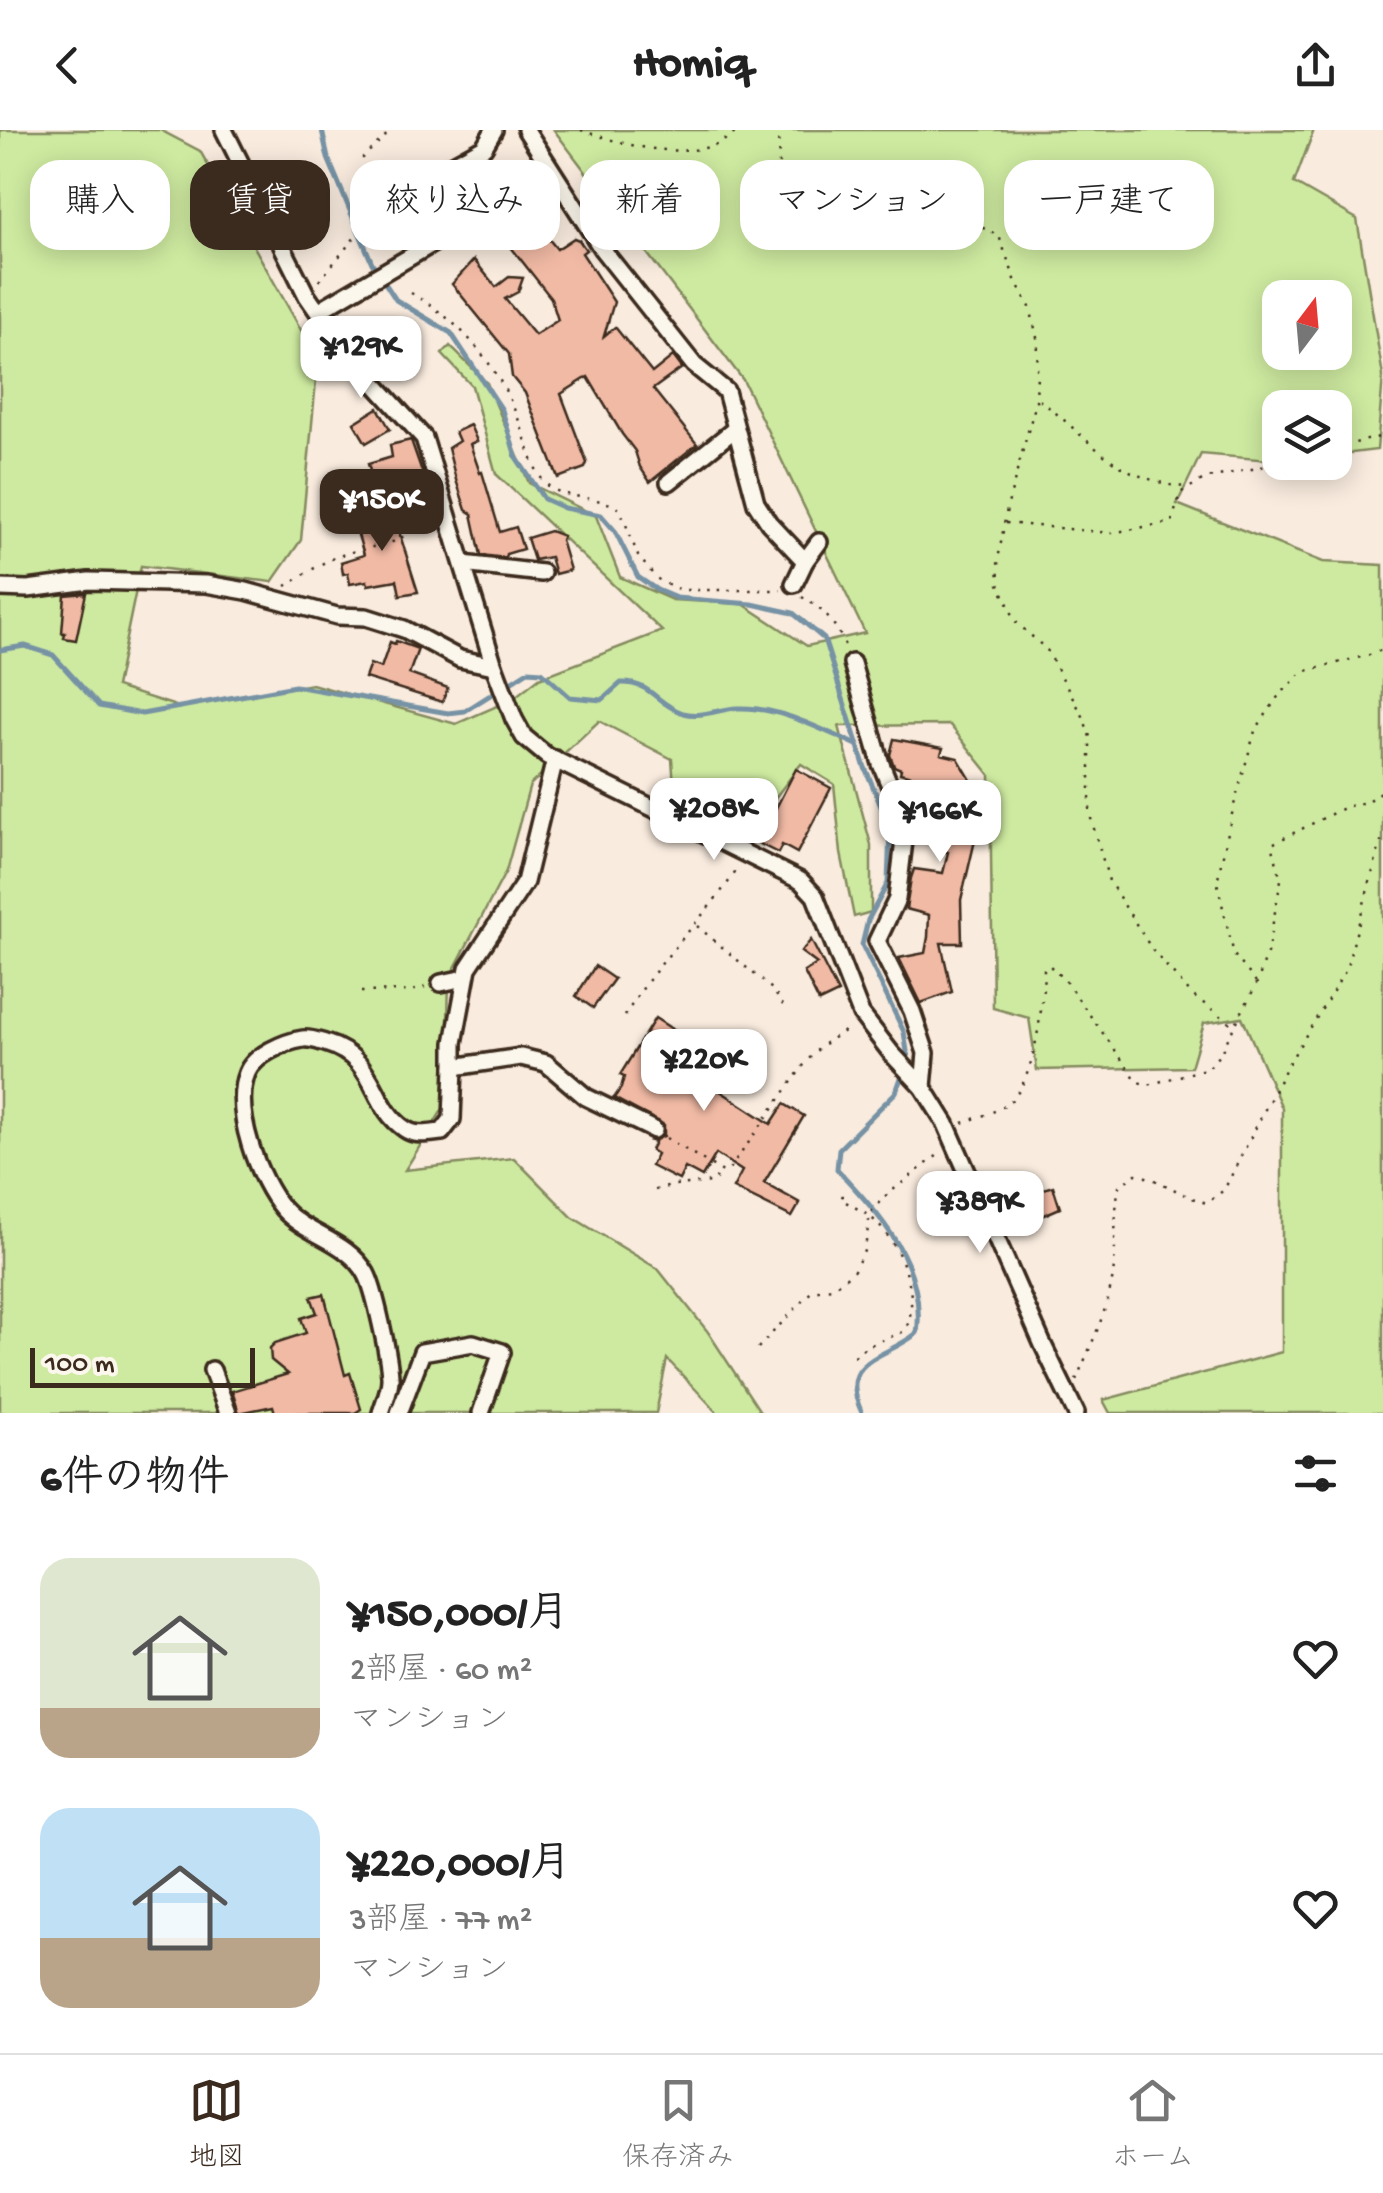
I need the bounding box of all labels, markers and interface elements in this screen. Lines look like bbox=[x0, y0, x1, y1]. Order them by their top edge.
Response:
icon: back bbox=[40, 38, 95, 93]
icon: share bbox=[1288, 38, 1343, 93]
text: Homiq bbox=[633, 39, 750, 92]
chip: 購入 bbox=[30, 160, 170, 250]
chip: 賃貸 bbox=[190, 160, 330, 250]
chip: 絞り込み bbox=[350, 160, 560, 250]
chip: 新着 bbox=[580, 160, 720, 250]
chip: マンション bbox=[740, 160, 984, 250]
chip: 一戸建て bbox=[1004, 160, 1214, 250]
north arrow bbox=[1262, 280, 1352, 370]
map controls bbox=[1262, 280, 1352, 480]
pin: ¥129K bbox=[291, 316, 431, 401]
text: ¥129K bbox=[322, 329, 400, 367]
button: layers bbox=[1262, 390, 1352, 480]
pin: ¥150K bbox=[312, 469, 452, 554]
text: ¥150K bbox=[342, 482, 422, 520]
pin: ¥208K bbox=[644, 778, 784, 863]
pin: ¥166K bbox=[870, 780, 1010, 865]
text: ¥208K bbox=[672, 791, 756, 829]
text: ¥166K bbox=[901, 793, 979, 831]
pin: ¥220K bbox=[634, 1029, 774, 1114]
text: ¥220K bbox=[663, 1042, 745, 1080]
pin: ¥389K bbox=[910, 1171, 1050, 1256]
text: ¥389K bbox=[939, 1184, 1021, 1222]
scale bar bbox=[30, 1343, 255, 1388]
text: 100 m bbox=[45, 1349, 115, 1382]
icon: filters bbox=[1288, 1446, 1343, 1501]
text: 6件の物件 bbox=[40, 1457, 229, 1506]
text: ¥150,000/月 bbox=[350, 1592, 569, 1641]
icon: home bbox=[120, 1598, 240, 1718]
icon: heart bbox=[1288, 1631, 1343, 1686]
text: 2部屋 · 60 m² bbox=[350, 1653, 532, 1691]
text: マンション bbox=[350, 1703, 509, 1741]
text: ¥220,000/月 bbox=[350, 1842, 571, 1891]
icon: home bbox=[120, 1848, 240, 1968]
icon: heart bbox=[1288, 1881, 1343, 1936]
text: 3部屋 · 77 m² bbox=[350, 1903, 532, 1941]
text: マンション bbox=[350, 1953, 509, 1991]
tab: 地図 bbox=[189, 2073, 245, 2176]
tab: 保存済み bbox=[622, 2073, 734, 2176]
tab: ホーム bbox=[1111, 2073, 1194, 2176]

